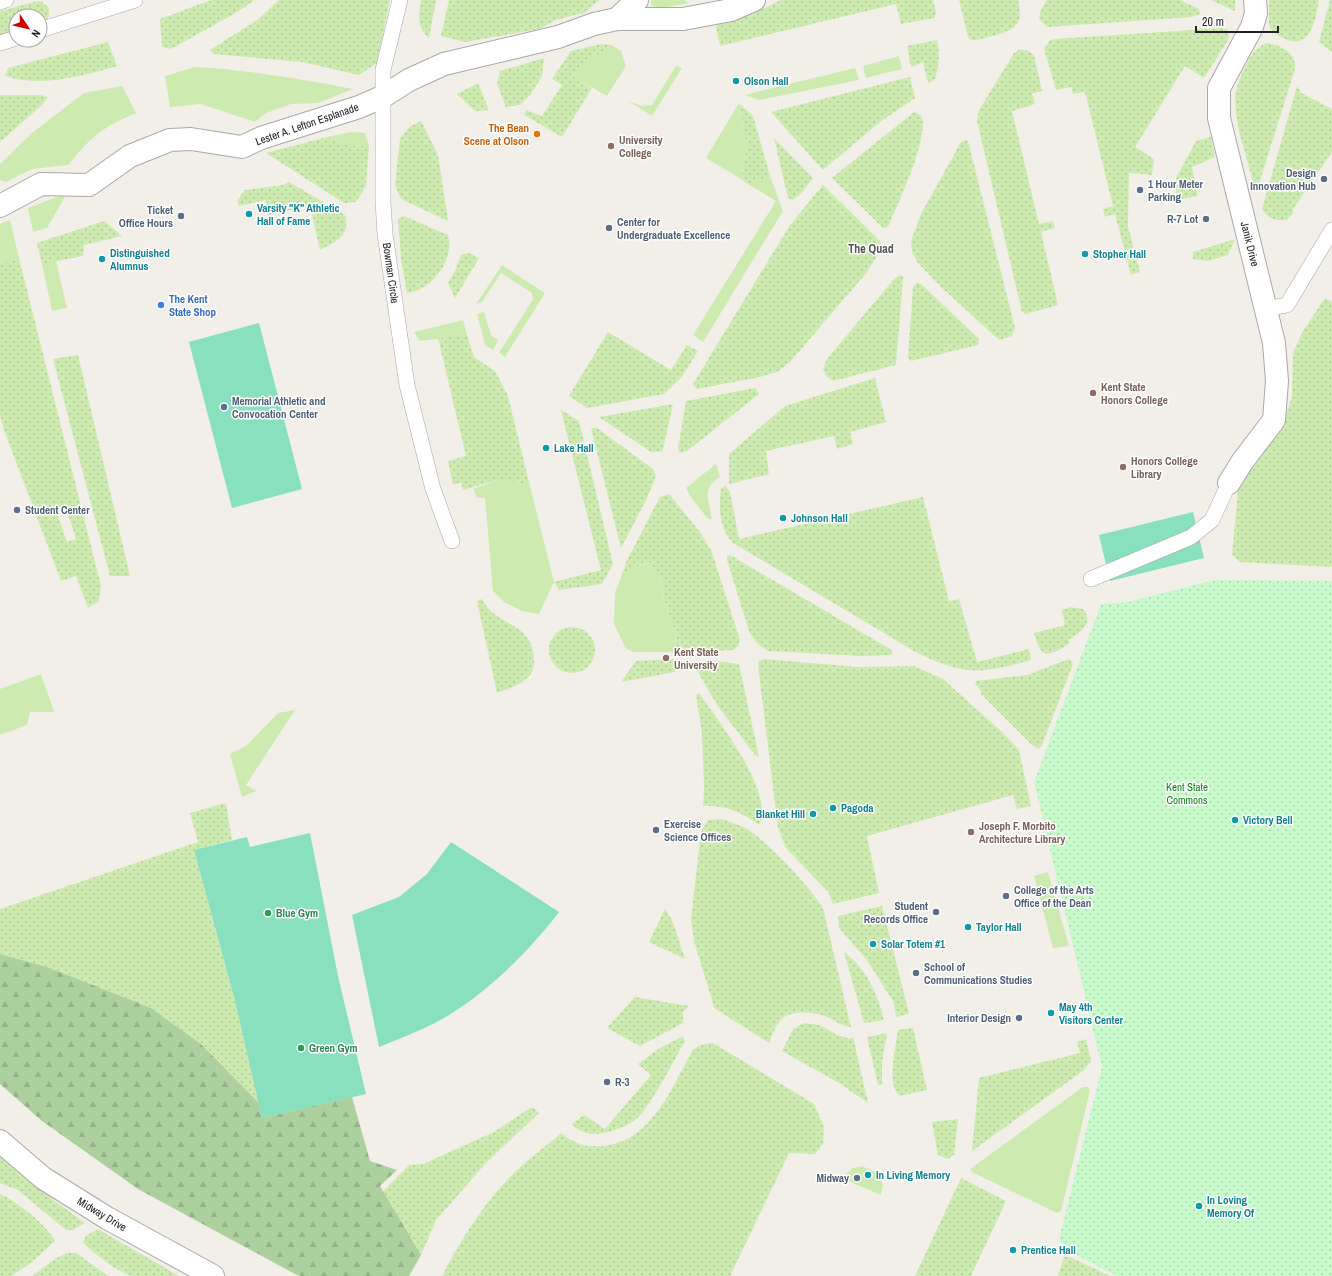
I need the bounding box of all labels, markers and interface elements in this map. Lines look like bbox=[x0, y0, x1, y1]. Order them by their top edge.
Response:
north arrow bbox=[8, 8, 48, 48]
scale bar bbox=[1196, 8, 1278, 34]
text: 20 m bbox=[1202, 14, 1224, 30]
text: N bbox=[29, 27, 44, 40]
place label: Olson Hall bbox=[744, 74, 789, 88]
marker: Olson Hall bbox=[731, 76, 741, 86]
street label: Lester A. Lefton Esplanade bbox=[254, 100, 360, 148]
place label: The Bean Scene at Olson bbox=[464, 121, 529, 148]
marker: The Bean Scene at Olson bbox=[532, 129, 542, 139]
place label: University College bbox=[619, 133, 663, 160]
marker: University College bbox=[606, 141, 616, 151]
place label: Design Innovation Hub bbox=[1250, 166, 1316, 193]
marker: Design Innovation Hub bbox=[1319, 174, 1329, 184]
place label: 1 Hour Meter Parking bbox=[1148, 177, 1204, 204]
marker: 1 Hour Meter Parking bbox=[1135, 185, 1145, 195]
place label: Varsity "K" Athletic Hall of Fame bbox=[257, 201, 339, 228]
place label: Ticket Office Hours bbox=[119, 203, 173, 230]
marker: Varsity "K" Athletic Hall of Fame bbox=[244, 209, 254, 219]
marker: Ticket Office Hours bbox=[176, 211, 186, 221]
place label: R-7 Lot bbox=[1167, 212, 1198, 226]
marker: R-7 Lot bbox=[1201, 214, 1211, 224]
place label: Center for Undergraduate Excellence bbox=[617, 215, 730, 242]
street label: Janik Drive bbox=[1238, 220, 1262, 268]
marker: Center for Undergraduate Excellence bbox=[604, 223, 614, 233]
district label: The Quad bbox=[848, 241, 894, 257]
street label: Bowman Circle bbox=[380, 242, 402, 304]
place label: Distinguished Alumnus bbox=[110, 246, 170, 273]
place label: Stopher Hall bbox=[1093, 247, 1146, 261]
marker: Stopher Hall bbox=[1080, 249, 1090, 259]
marker: Distinguished Alumnus bbox=[97, 254, 107, 264]
place label: The Kent State Shop bbox=[169, 292, 217, 319]
marker: The Kent State Shop bbox=[156, 300, 166, 310]
place label: Kent State Honors College bbox=[1101, 380, 1168, 407]
marker: Kent State Honors College bbox=[1088, 388, 1098, 398]
place label: Memorial Athletic and Convocation Center bbox=[232, 394, 325, 421]
marker: Memorial Athletic and Convocation Center bbox=[219, 402, 229, 412]
place label: Lake Hall bbox=[554, 441, 594, 455]
marker: Lake Hall bbox=[541, 443, 551, 453]
place label: Honors College Library bbox=[1131, 454, 1198, 481]
marker: Honors College Library bbox=[1118, 462, 1128, 472]
place label: Student Center bbox=[25, 503, 90, 517]
marker: Student Center bbox=[12, 505, 22, 515]
place label: Johnson Hall bbox=[791, 511, 848, 525]
marker: Johnson Hall bbox=[778, 513, 788, 523]
place label: Kent State University bbox=[674, 645, 719, 672]
marker: Kent State University bbox=[661, 653, 671, 663]
park label: Kent State Commons bbox=[1166, 780, 1208, 807]
place label: Pagoda bbox=[841, 801, 874, 815]
marker: Pagoda bbox=[828, 803, 838, 813]
place label: Blanket Hill bbox=[756, 807, 805, 821]
marker: Blanket Hill bbox=[808, 809, 818, 819]
place label: Victory Bell bbox=[1243, 813, 1292, 827]
marker: Victory Bell bbox=[1230, 815, 1240, 825]
place label: Exercise Science Offices bbox=[664, 817, 731, 844]
place label: Joseph F. Morbito Architecture Library bbox=[979, 819, 1065, 846]
marker: Exercise Science Offices bbox=[651, 825, 661, 835]
marker: Joseph F. Morbito Architecture Library bbox=[966, 827, 976, 837]
place label: College of the Arts Office of the Dean bbox=[1014, 883, 1094, 910]
marker: College of the Arts Office of the Dean bbox=[1001, 891, 1011, 901]
place label: Student Records Office bbox=[864, 899, 928, 926]
place label: Blue Gym bbox=[276, 906, 318, 920]
marker: Student Records Office bbox=[931, 907, 941, 917]
marker: Blue Gym bbox=[263, 908, 273, 918]
place label: Taylor Hall bbox=[976, 920, 1021, 934]
marker: Taylor Hall bbox=[963, 922, 973, 932]
place label: Solar Totem #1 bbox=[881, 937, 945, 951]
marker: Solar Totem #1 bbox=[868, 939, 878, 949]
place label: School of Communications Studies bbox=[924, 960, 1032, 987]
marker: School of Communications Studies bbox=[911, 968, 921, 978]
place label: May 4th Visitors Center bbox=[1059, 1000, 1123, 1027]
marker: May 4th Visitors Center bbox=[1046, 1008, 1056, 1018]
place label: Interior Design bbox=[947, 1011, 1011, 1025]
marker: Interior Design bbox=[1014, 1013, 1024, 1023]
place label: Green Gym bbox=[309, 1041, 358, 1055]
marker: Green Gym bbox=[296, 1043, 306, 1053]
place label: R-3 bbox=[615, 1075, 630, 1089]
marker: R-3 bbox=[602, 1077, 612, 1087]
place label: In Living Memory bbox=[876, 1168, 950, 1182]
marker: In Living Memory bbox=[863, 1170, 873, 1180]
place label: Midway bbox=[816, 1171, 849, 1185]
marker: Midway bbox=[852, 1173, 862, 1183]
place label: In Loving Memory Of bbox=[1207, 1193, 1254, 1220]
street label: Midway Drive bbox=[75, 1194, 129, 1234]
marker: In Loving Memory Of bbox=[1194, 1201, 1204, 1211]
place label: Prentice Hall bbox=[1021, 1243, 1076, 1257]
marker: Prentice Hall bbox=[1008, 1245, 1018, 1255]

